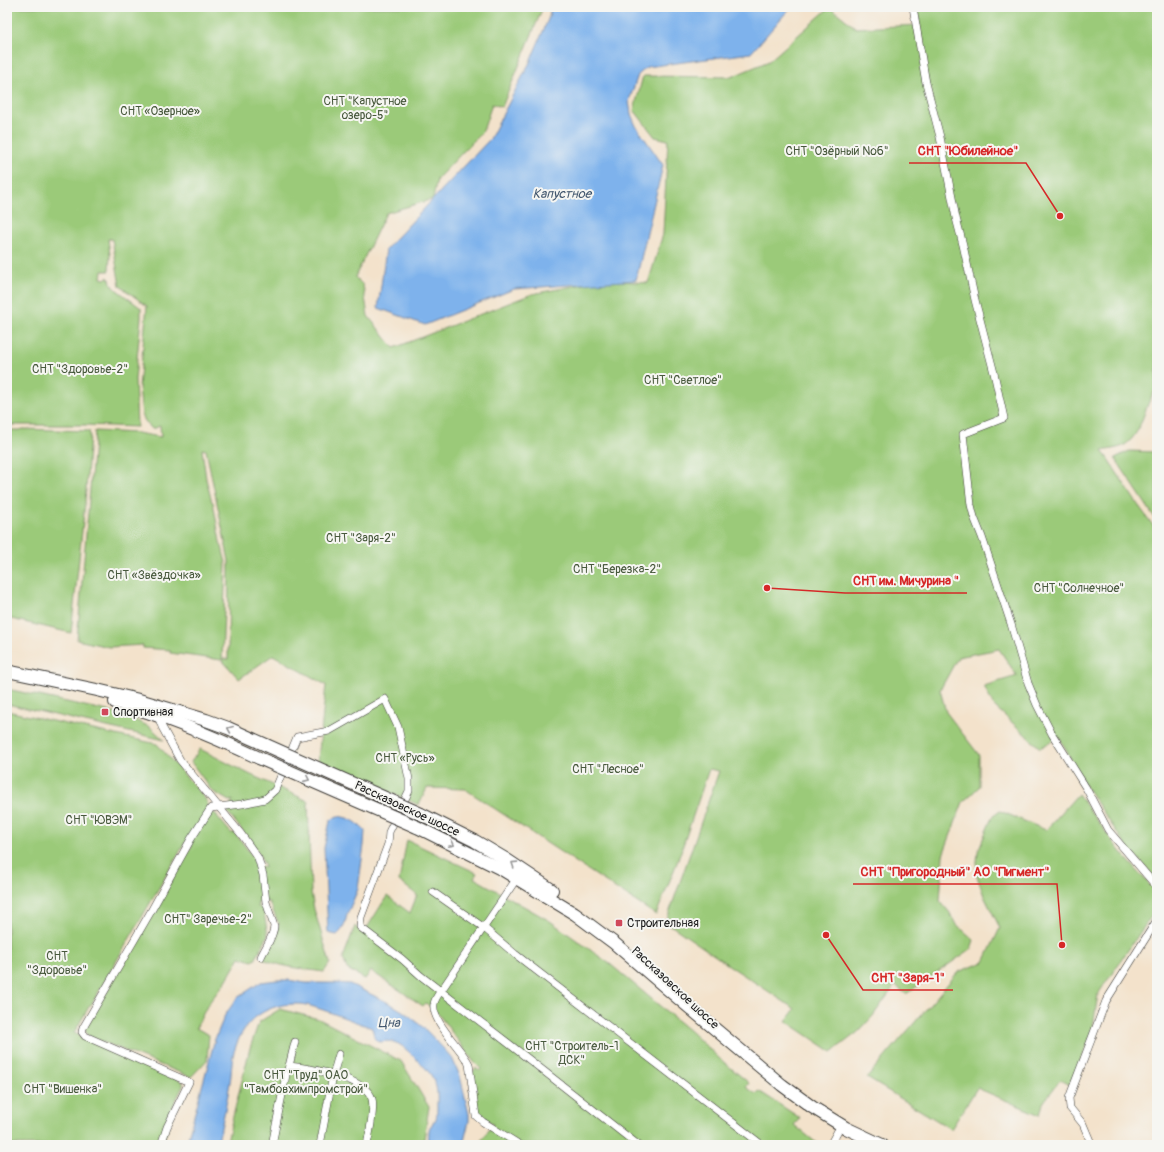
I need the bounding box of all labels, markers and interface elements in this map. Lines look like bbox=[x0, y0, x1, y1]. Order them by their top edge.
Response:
park label: СНТ "Капустное озеро-5" bbox=[323, 94, 407, 123]
park label: СНТ «Озерное» bbox=[120, 104, 200, 119]
callout: СНТ "Юбилейное" bbox=[909, 138, 1026, 163]
text: СНТ "Юбилейное" bbox=[918, 143, 1018, 159]
park label: СНТ "Озёрный №6" bbox=[785, 144, 889, 159]
water label: Капустное bbox=[533, 186, 593, 202]
park label: СНТ "Здоровье-2" bbox=[32, 362, 128, 377]
park label: СНТ "Светлое" bbox=[644, 373, 722, 388]
park label: СНТ "Заря-2" bbox=[326, 531, 396, 546]
park label: СНТ "Березка-2" bbox=[573, 562, 661, 577]
park label: СНТ «Звёздочка» bbox=[107, 568, 201, 583]
callout: СНТ им. Мичурина " bbox=[845, 568, 967, 593]
text: СНТ им. Мичурина " bbox=[853, 573, 959, 589]
park label: СНТ "Солнечное" bbox=[1034, 581, 1124, 596]
place label: Спортивная bbox=[113, 705, 173, 720]
marker: Спортивная bbox=[100, 707, 110, 717]
one-way arrow bbox=[226, 726, 234, 734]
park label: СНТ «Русь» bbox=[375, 751, 435, 766]
park label: СНТ "Лесное" bbox=[572, 762, 644, 777]
one-way arrow bbox=[303, 774, 311, 782]
street label: Рассказовское шоссе bbox=[352, 778, 462, 840]
park label: СНТ "ЮВЭМ" bbox=[66, 813, 132, 828]
one-way arrow bbox=[448, 839, 455, 847]
callout: СНТ "Пригородный" АО "Пигмент" bbox=[853, 859, 1057, 884]
one-way arrow bbox=[511, 862, 518, 869]
text: СНТ "Пригородный" АО "Пигмент" bbox=[861, 864, 1049, 880]
park label: СНТ" Заречье-2" bbox=[164, 912, 252, 927]
place label: Строительная bbox=[627, 916, 699, 931]
marker: Строительная bbox=[614, 918, 624, 928]
street label: Рассказовское шоссе bbox=[628, 944, 722, 1032]
park label: СНТ "Здоровье" bbox=[27, 949, 87, 978]
callout: СНТ "Заря-1" bbox=[863, 965, 953, 990]
text: СНТ "Заря-1" bbox=[871, 970, 945, 986]
water label: Цна bbox=[378, 1015, 401, 1031]
park label: СНТ "Строитель-1 ДСК" bbox=[525, 1039, 619, 1068]
park label: СНТ "Труд" ОАО "Тамбовхимпромстрой" bbox=[244, 1068, 368, 1097]
park label: СНТ "Вишенка" bbox=[24, 1082, 102, 1097]

